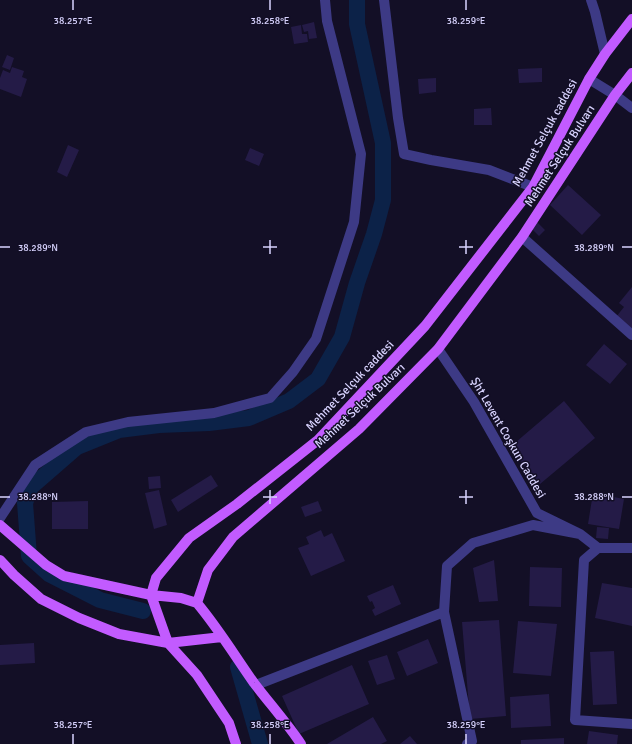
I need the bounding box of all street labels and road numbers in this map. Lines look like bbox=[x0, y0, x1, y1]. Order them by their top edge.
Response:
street label: Mehmet Selçuk caddesi bbox=[509, 77, 581, 189]
street label: Mehmet Selçuk Bulvarı bbox=[522, 102, 598, 210]
street label: Mehmet Selçuk caddesi bbox=[303, 337, 397, 435]
street label: Mehmet Selçuk Bulvarı bbox=[312, 360, 408, 452]
street label: Şht Levent Coşkun Caddesi bbox=[467, 375, 549, 501]

